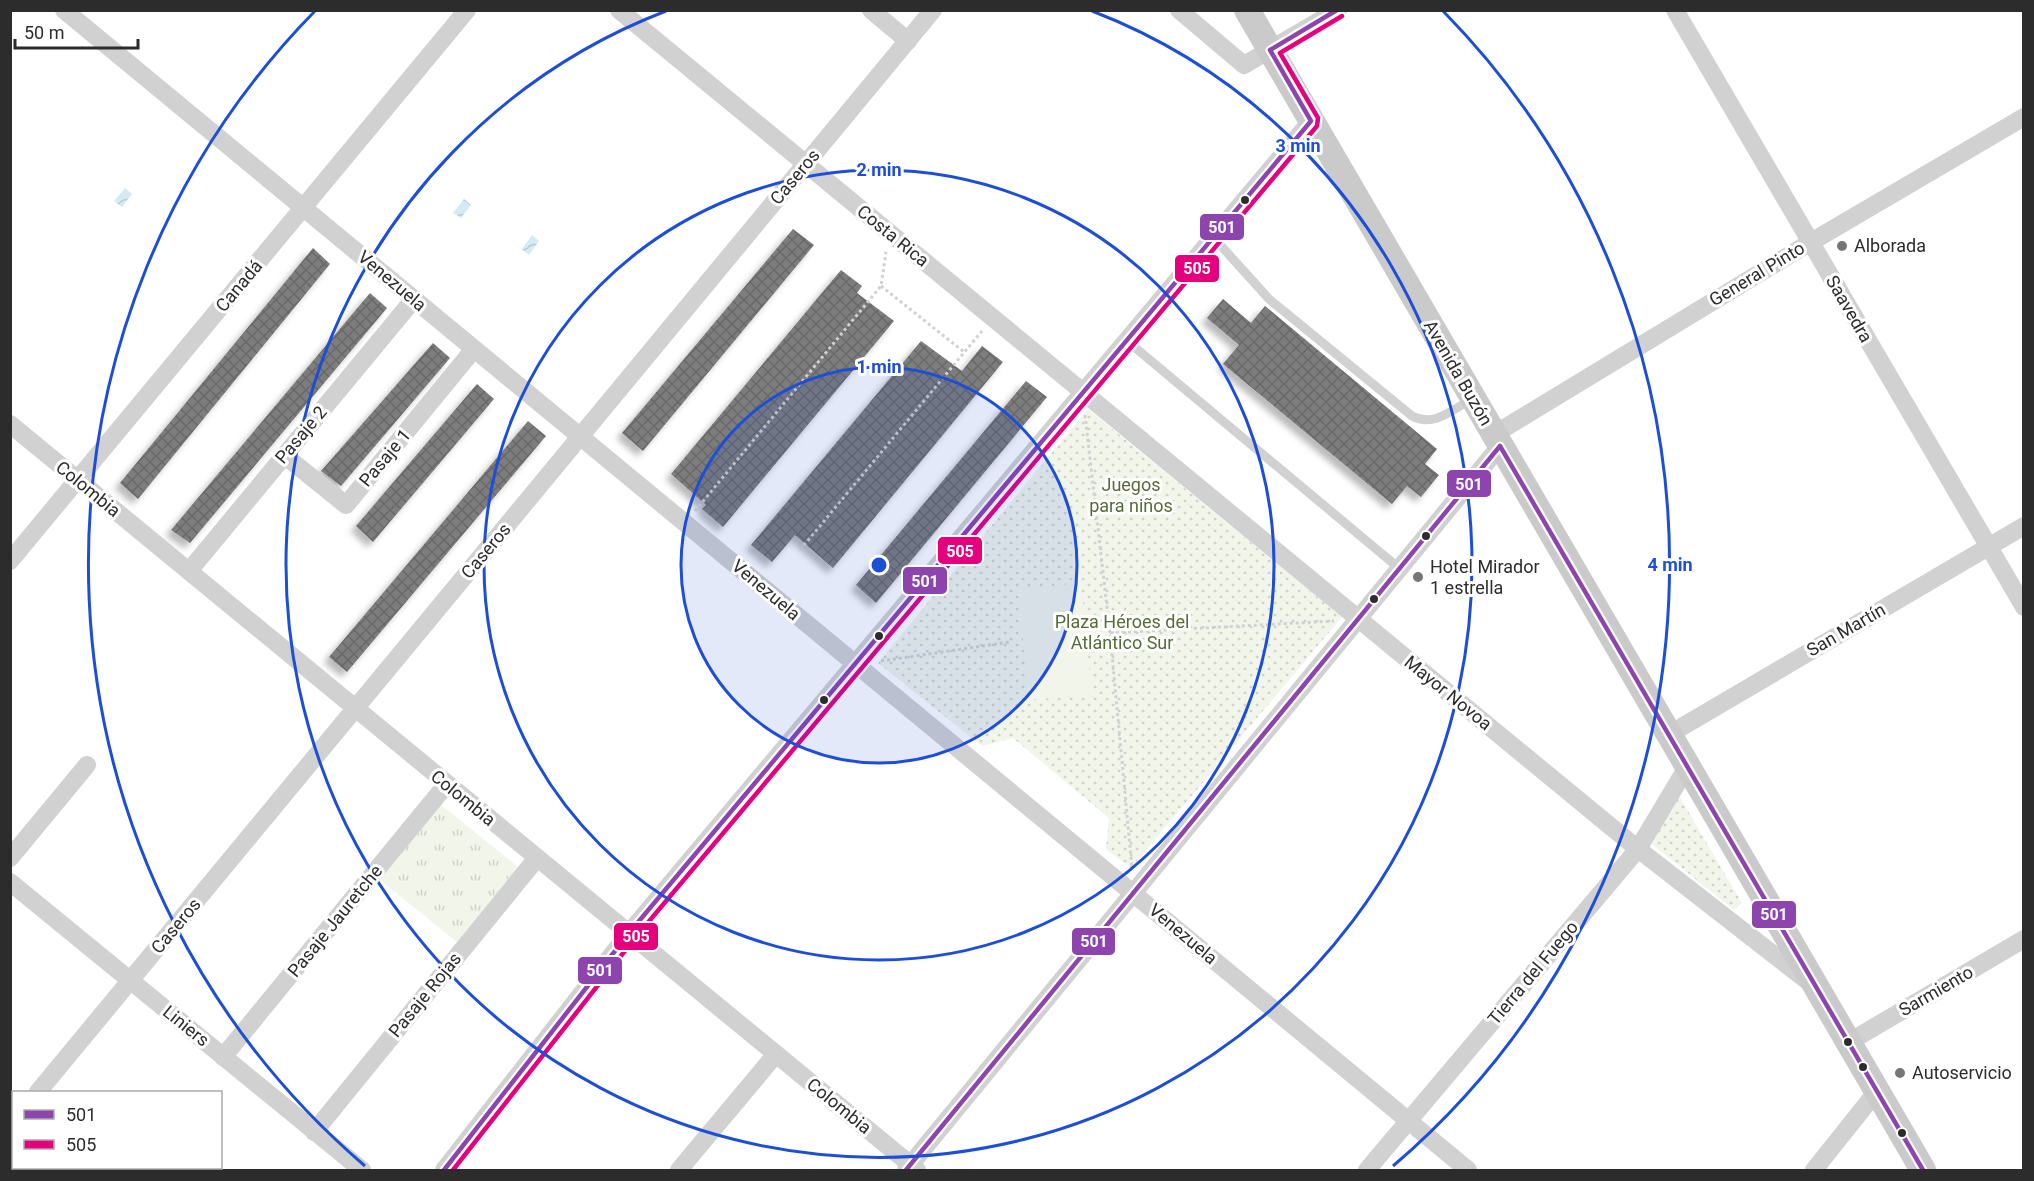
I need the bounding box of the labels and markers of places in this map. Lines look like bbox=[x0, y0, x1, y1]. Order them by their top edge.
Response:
unlabelled marker bbox=[1239, 194, 1251, 206]
place label: Alborada bbox=[1854, 235, 1926, 256]
marker: Alborada bbox=[1835, 239, 1849, 253]
unlabelled marker bbox=[1420, 530, 1432, 542]
centre of rings bbox=[869, 555, 889, 575]
place label: Hotel Mirador 1 estrella bbox=[1430, 556, 1540, 598]
marker: Hotel Mirador 1 estrella bbox=[1411, 570, 1425, 584]
unlabelled marker bbox=[1368, 593, 1380, 605]
unlabelled marker bbox=[873, 630, 885, 642]
unlabelled marker bbox=[818, 694, 830, 706]
unlabelled marker bbox=[1842, 1036, 1854, 1048]
unlabelled marker bbox=[1857, 1061, 1869, 1073]
place label: Autoservicio bbox=[1912, 1062, 2012, 1083]
marker: Autoservicio bbox=[1893, 1066, 1907, 1080]
unlabelled marker bbox=[1896, 1127, 1908, 1139]

